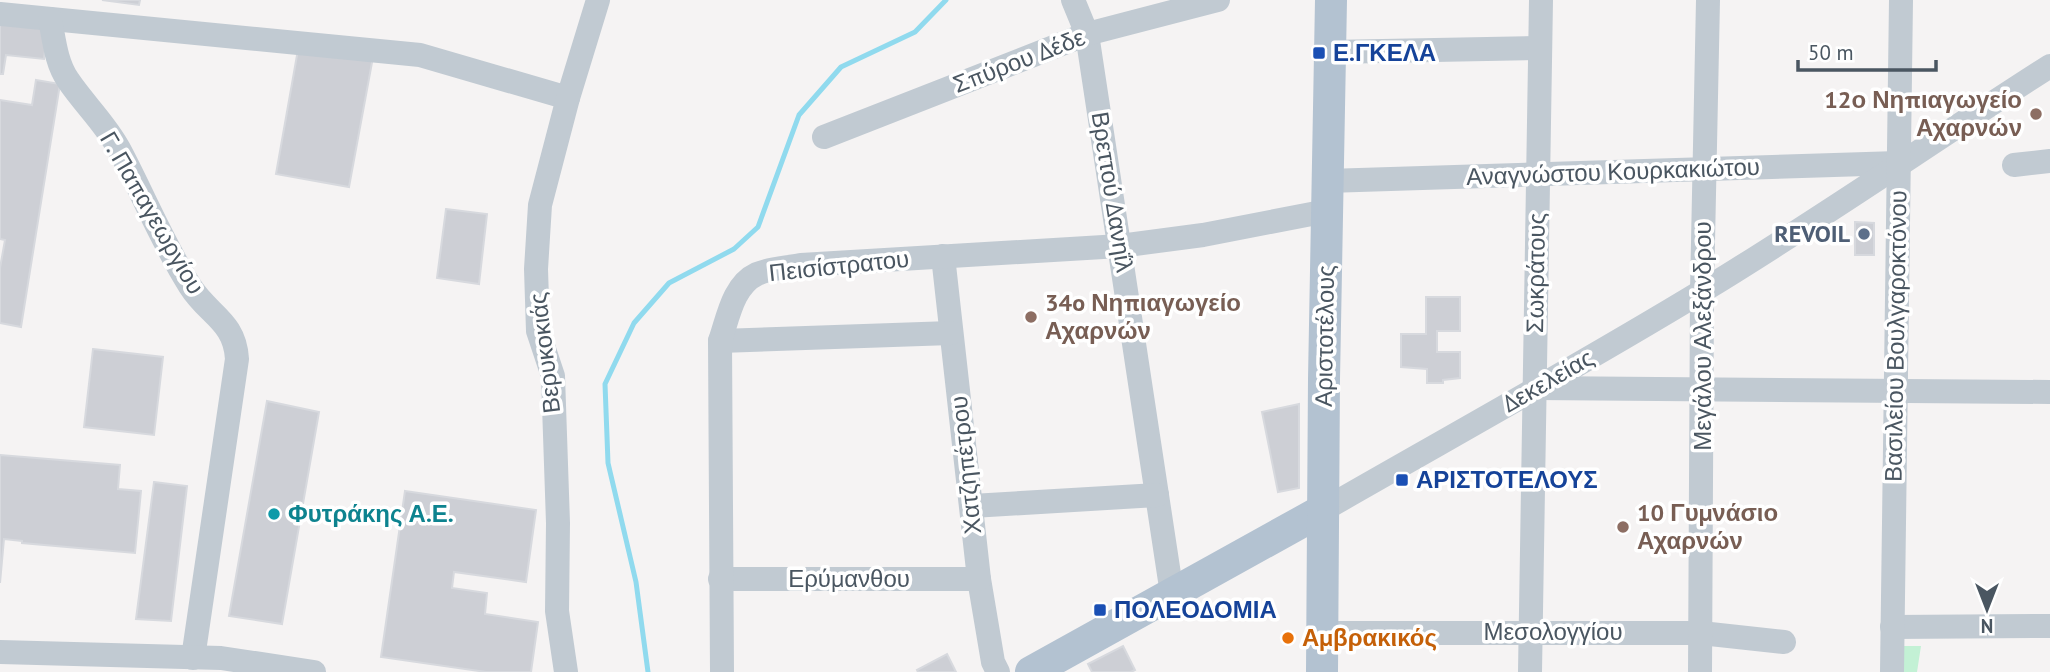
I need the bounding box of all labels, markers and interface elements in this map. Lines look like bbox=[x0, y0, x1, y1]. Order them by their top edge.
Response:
street label: Σπύρου Δέδε bbox=[948, 21, 1089, 100]
scale bar bbox=[1798, 28, 1936, 72]
place label: Ε.ΓΚΕΛΑ bbox=[1333, 37, 1436, 68]
text: 50 m bbox=[1808, 39, 1854, 66]
marker: Ε.ΓΚΕΛΑ bbox=[1311, 45, 1327, 61]
place label: 12ο Νηπιαγωγείο Αχαρνών bbox=[1824, 84, 2022, 143]
marker: 12ο Νηπιαγωγείο Αχαρνών bbox=[2028, 106, 2044, 122]
street label: Βρεττού Δανηΐλ bbox=[1085, 109, 1140, 274]
street label: Γ. Παπαγεωργίου bbox=[93, 126, 212, 300]
street label: Αναγνώστου Κουρκακιώτου bbox=[1466, 151, 1760, 192]
street label: Βασιλείου Βουλγαροκτόνου bbox=[1877, 190, 1914, 482]
street label: Σωκράτους bbox=[1519, 213, 1552, 333]
place label: REVOIL bbox=[1774, 218, 1851, 249]
street label: Μεγάλου Αλεξάνδρου bbox=[1687, 221, 1718, 451]
marker: REVOIL bbox=[1856, 226, 1872, 242]
street label: Πεισίστρατου bbox=[767, 243, 911, 288]
street label: Αριστοτέλους bbox=[1308, 265, 1341, 407]
place label: 34o Νηπιαγωγείο Αχαρνών bbox=[1045, 287, 1241, 346]
street label: Βερυκοκιάς bbox=[522, 291, 567, 415]
marker: 34o Νηπιαγωγείο Αχαρνών bbox=[1023, 309, 1039, 325]
street label: Δεκελείας bbox=[1496, 342, 1599, 419]
street label: Χατζηπέτρου bbox=[943, 394, 988, 536]
place label: ΑΡΙΣΤΟΤΕΛΟΥΣ bbox=[1416, 464, 1598, 495]
marker: ΑΡΙΣΤΟΤΕΛΟΥΣ bbox=[1394, 472, 1410, 488]
place label: 10 Γυμνάσιο Αχαρνών bbox=[1637, 497, 1778, 556]
place label: Φυτράκης Α.Ε. bbox=[288, 498, 454, 529]
marker: Φυτράκης Α.Ε. bbox=[266, 506, 282, 522]
marker: 10 Γυμνάσιο Αχαρνών bbox=[1615, 519, 1631, 535]
street label: Ερύμανθου bbox=[788, 563, 910, 594]
north arrow bbox=[1952, 574, 2022, 644]
place label: ΠΟΛΕΟΔΟΜΙΑ bbox=[1114, 594, 1277, 625]
marker: ΠΟΛΕΟΔΟΜΙΑ bbox=[1092, 602, 1108, 618]
text: N bbox=[1981, 614, 1993, 638]
street label: Μεσολογγίου bbox=[1483, 616, 1623, 647]
place label: Αμβρακικός bbox=[1302, 622, 1437, 653]
marker: Αμβρακικός bbox=[1280, 630, 1296, 646]

